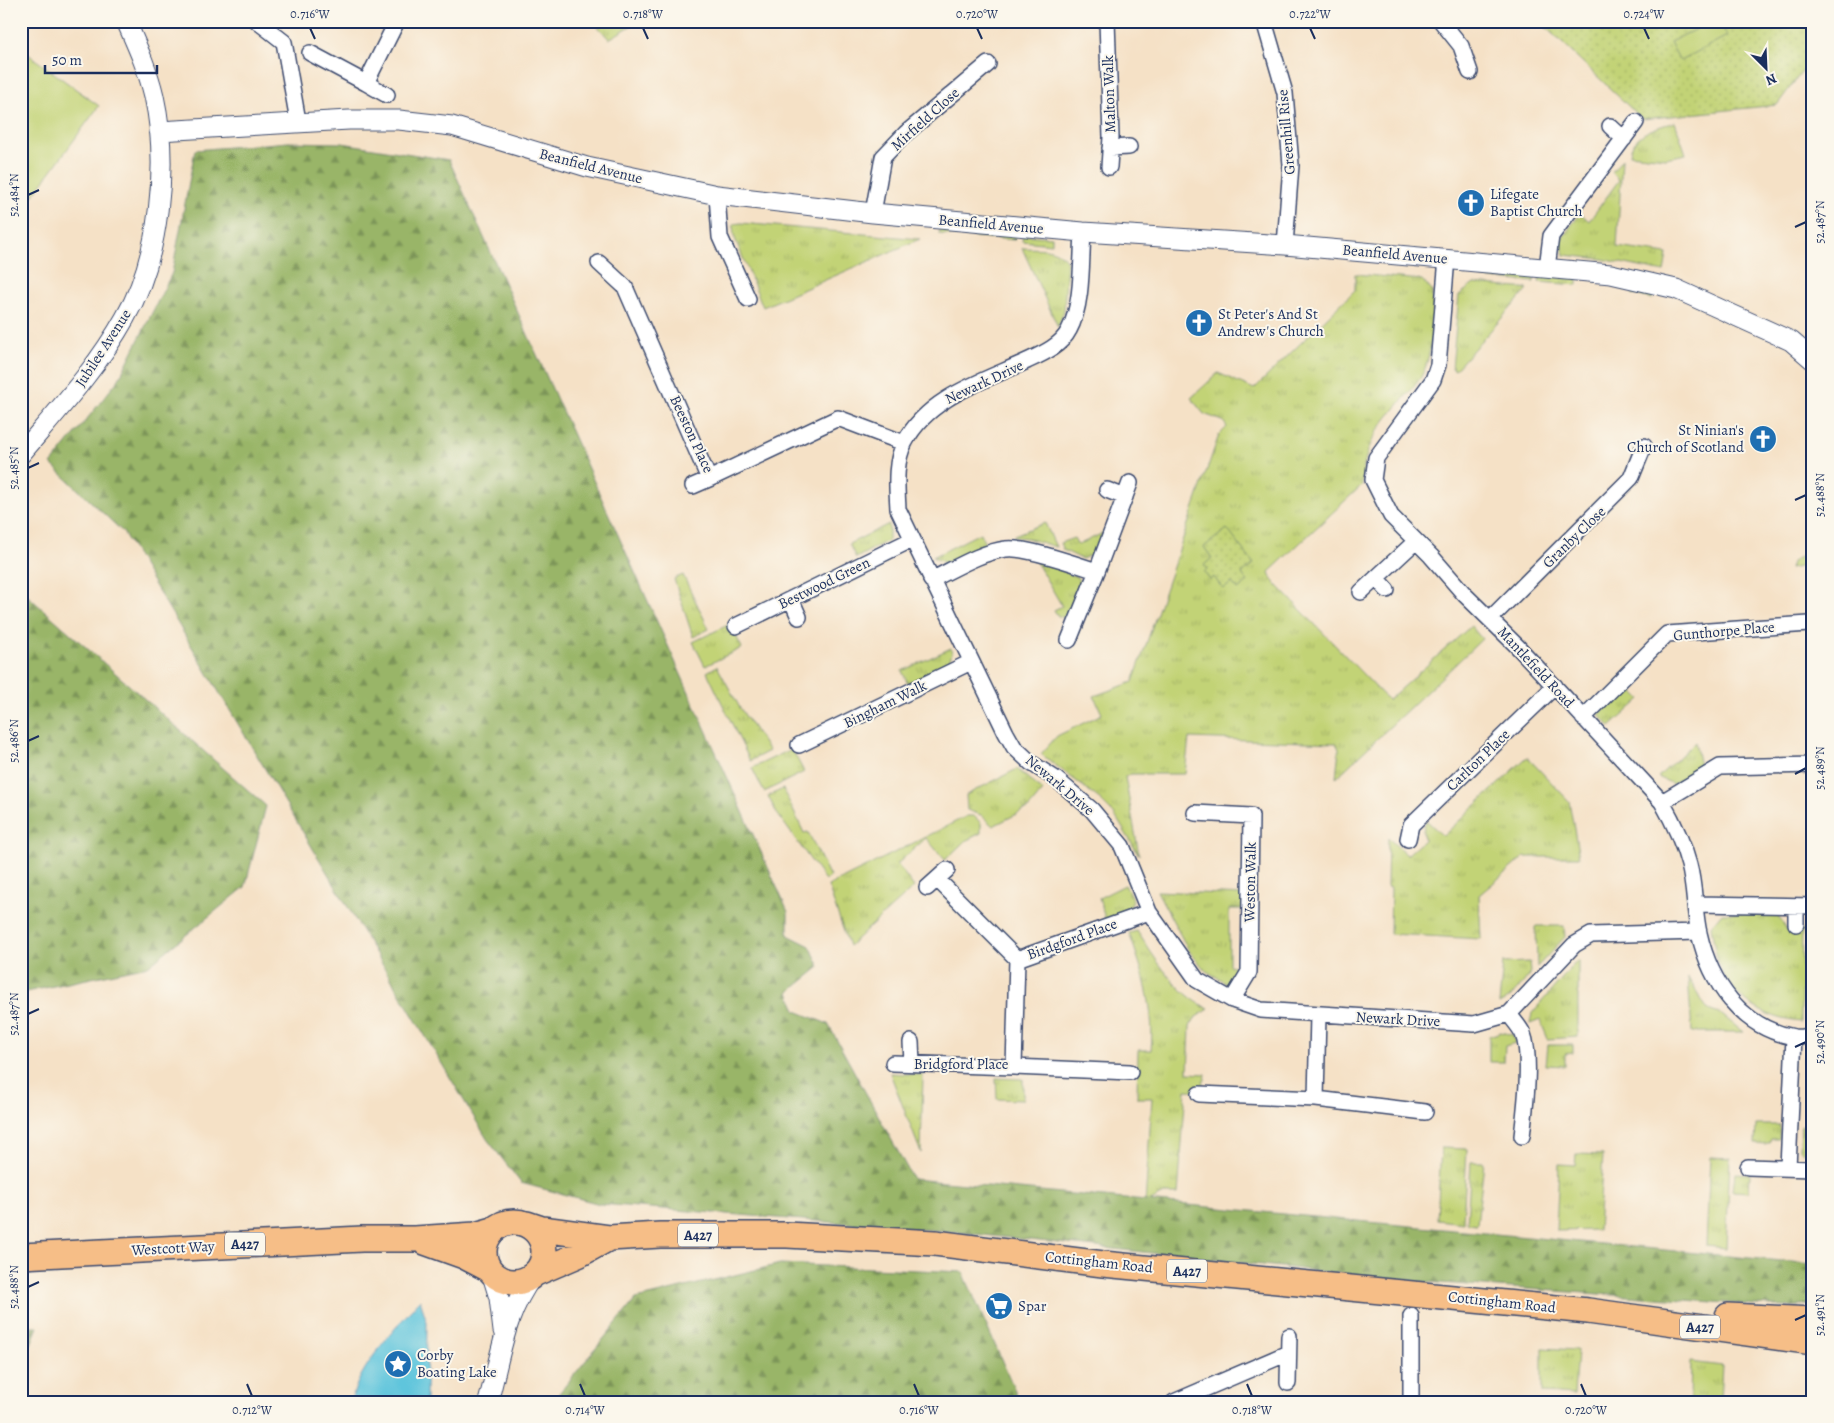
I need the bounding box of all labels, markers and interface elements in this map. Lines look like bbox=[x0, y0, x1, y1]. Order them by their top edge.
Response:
text: 0.716°W bbox=[290, 6, 331, 22]
text: 0.718°W bbox=[623, 6, 664, 22]
text: 0.720°W bbox=[956, 6, 999, 22]
text: 0.722°W bbox=[1289, 6, 1331, 22]
text: 0.724°W bbox=[1623, 6, 1665, 22]
scale bar bbox=[45, 42, 158, 74]
north arrow bbox=[1742, 42, 1792, 92]
text: 50 m bbox=[52, 50, 82, 70]
street label: Malton Walk bbox=[1098, 54, 1120, 133]
text: N bbox=[1763, 69, 1780, 90]
street label: Mirfield Close bbox=[886, 83, 964, 155]
street label: Greenhill Rise bbox=[1272, 88, 1300, 175]
street label: Beanfield Avenue bbox=[537, 144, 645, 189]
text: 52.484°N bbox=[6, 173, 22, 217]
place label: Lifegate Baptist Church bbox=[1490, 184, 1582, 221]
church icon: Lifegate Baptist Church bbox=[1456, 188, 1486, 218]
text: 52.487°N bbox=[1812, 200, 1828, 244]
street label: Beanfield Avenue bbox=[938, 209, 1045, 239]
street label: Beanfield Avenue bbox=[1342, 239, 1449, 269]
place label: St Peter's And St Andrew's Church bbox=[1217, 304, 1324, 341]
street label: Jubilee Avenue bbox=[70, 305, 136, 391]
church icon: St Peter's And St Andrew's Church bbox=[1184, 308, 1214, 338]
street label: Newark Drive bbox=[942, 355, 1027, 409]
street label: Beeston Place bbox=[665, 392, 719, 476]
place label: St Ninian's Church of Scotland bbox=[1627, 420, 1745, 457]
church icon: St Ninian's Church of Scotland bbox=[1748, 424, 1778, 454]
text: 52.485°N bbox=[6, 446, 22, 490]
text: 52.488°N bbox=[1812, 473, 1828, 517]
street label: Granby Close bbox=[1538, 502, 1610, 572]
street label: Bestwood Green bbox=[775, 552, 873, 614]
street label: Gunthorpe Place bbox=[1673, 617, 1776, 645]
street label: Mantlefield Road bbox=[1493, 622, 1580, 713]
street label: Bingham Walk bbox=[840, 675, 930, 733]
text: 52.486°N bbox=[6, 719, 22, 763]
street label: Carlton Place bbox=[1442, 724, 1514, 795]
text: 52.489°N bbox=[1812, 746, 1828, 790]
street label: Newark Drive bbox=[1021, 750, 1099, 820]
street label: Weston Walk bbox=[1239, 841, 1261, 923]
street label: Birdgford Place bbox=[1024, 913, 1120, 965]
text: 52.487°N bbox=[6, 992, 22, 1036]
street label: Newark Drive bbox=[1355, 1007, 1441, 1031]
text: 52.490°N bbox=[1812, 1020, 1828, 1064]
street label: Bridgford Place bbox=[914, 1054, 1009, 1074]
road number: A427 bbox=[678, 1224, 718, 1246]
road number: A427 bbox=[225, 1232, 265, 1256]
street label: Westcott Way bbox=[130, 1236, 215, 1260]
street label: Cottingham Road bbox=[1044, 1246, 1155, 1278]
road number: A427 bbox=[1167, 1260, 1207, 1282]
text: 52.488°N bbox=[6, 1265, 22, 1309]
street label: Cottingham Road bbox=[1447, 1286, 1558, 1318]
supermarket icon: Spar bbox=[984, 1291, 1014, 1321]
text: 52.491°N bbox=[1812, 1294, 1828, 1336]
place label: Spar bbox=[1018, 1296, 1047, 1316]
road number: A427 bbox=[1680, 1315, 1720, 1338]
place label: Corby Boating Lake bbox=[417, 1345, 497, 1382]
place icon: Corby Boating Lake bbox=[383, 1349, 413, 1379]
text: 0.712°W bbox=[232, 1402, 273, 1418]
text: 0.714°W bbox=[565, 1402, 606, 1418]
text: 0.716°W bbox=[899, 1402, 940, 1418]
text: 0.718°W bbox=[1232, 1402, 1273, 1418]
text: 0.720°W bbox=[1565, 1402, 1608, 1418]

